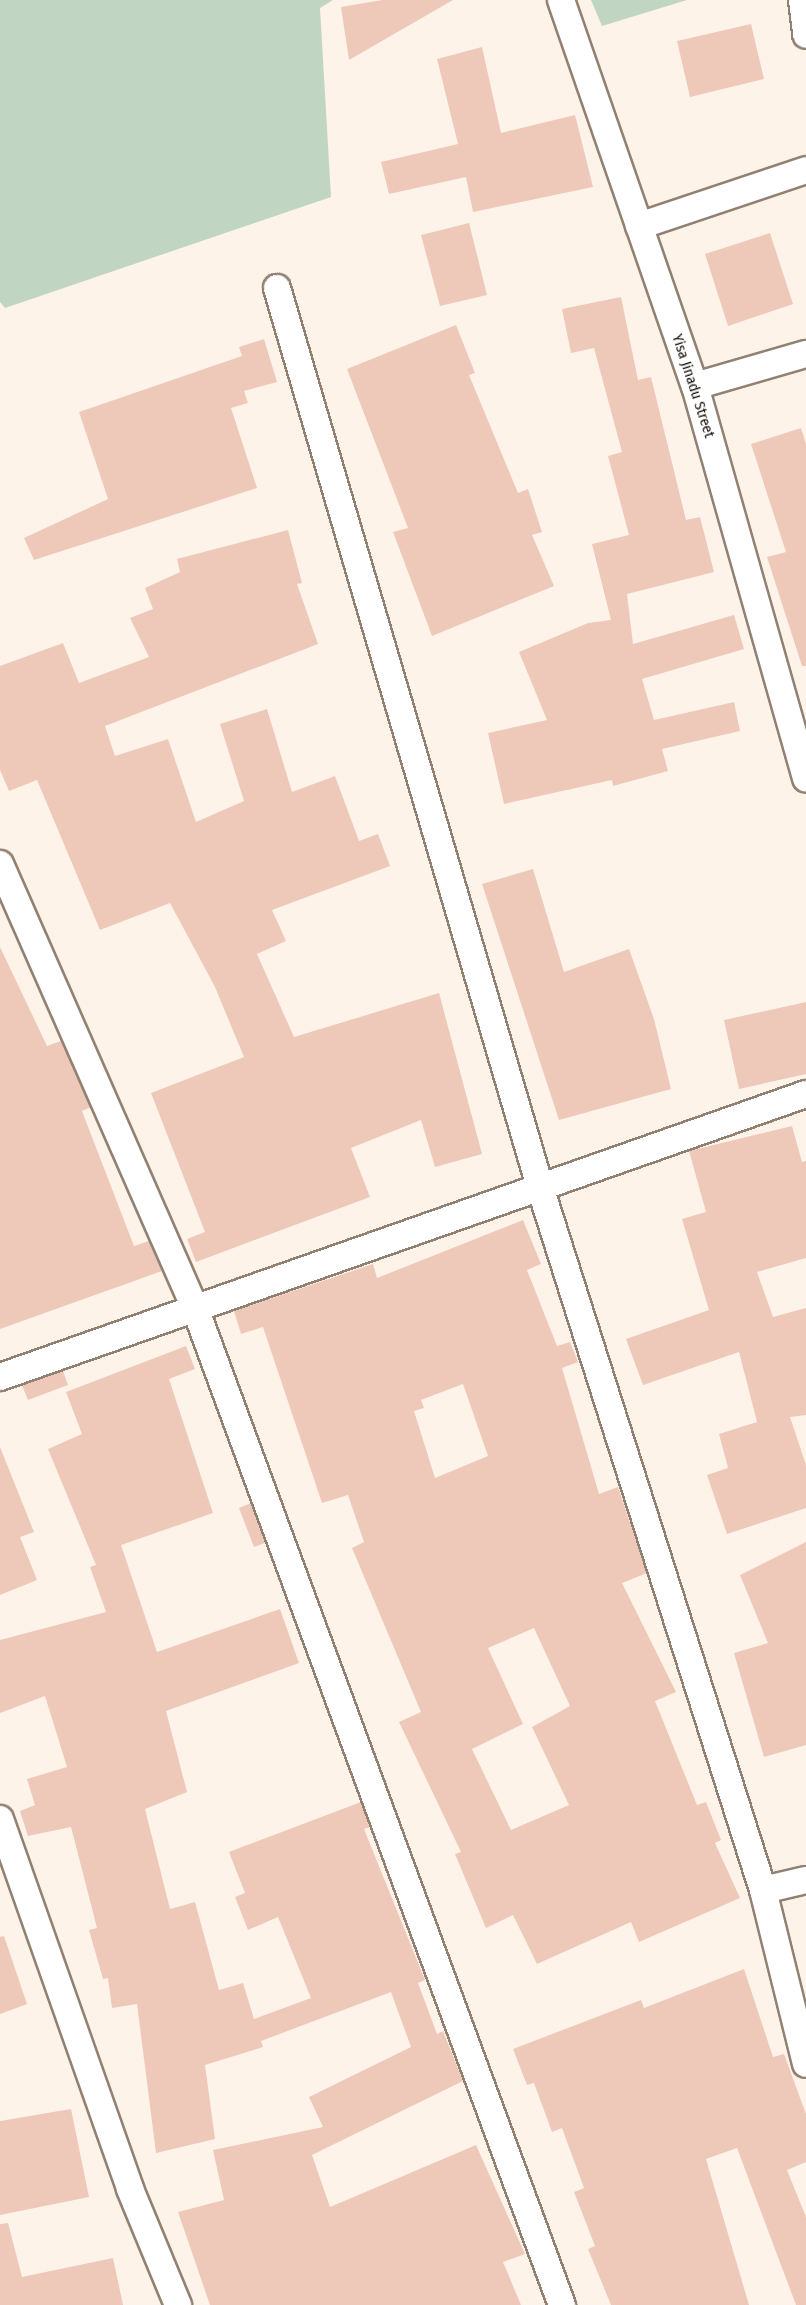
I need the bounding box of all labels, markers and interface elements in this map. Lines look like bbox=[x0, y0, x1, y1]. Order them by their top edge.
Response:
street label: Yisa Jinadu Street bbox=[668, 332, 718, 440]

